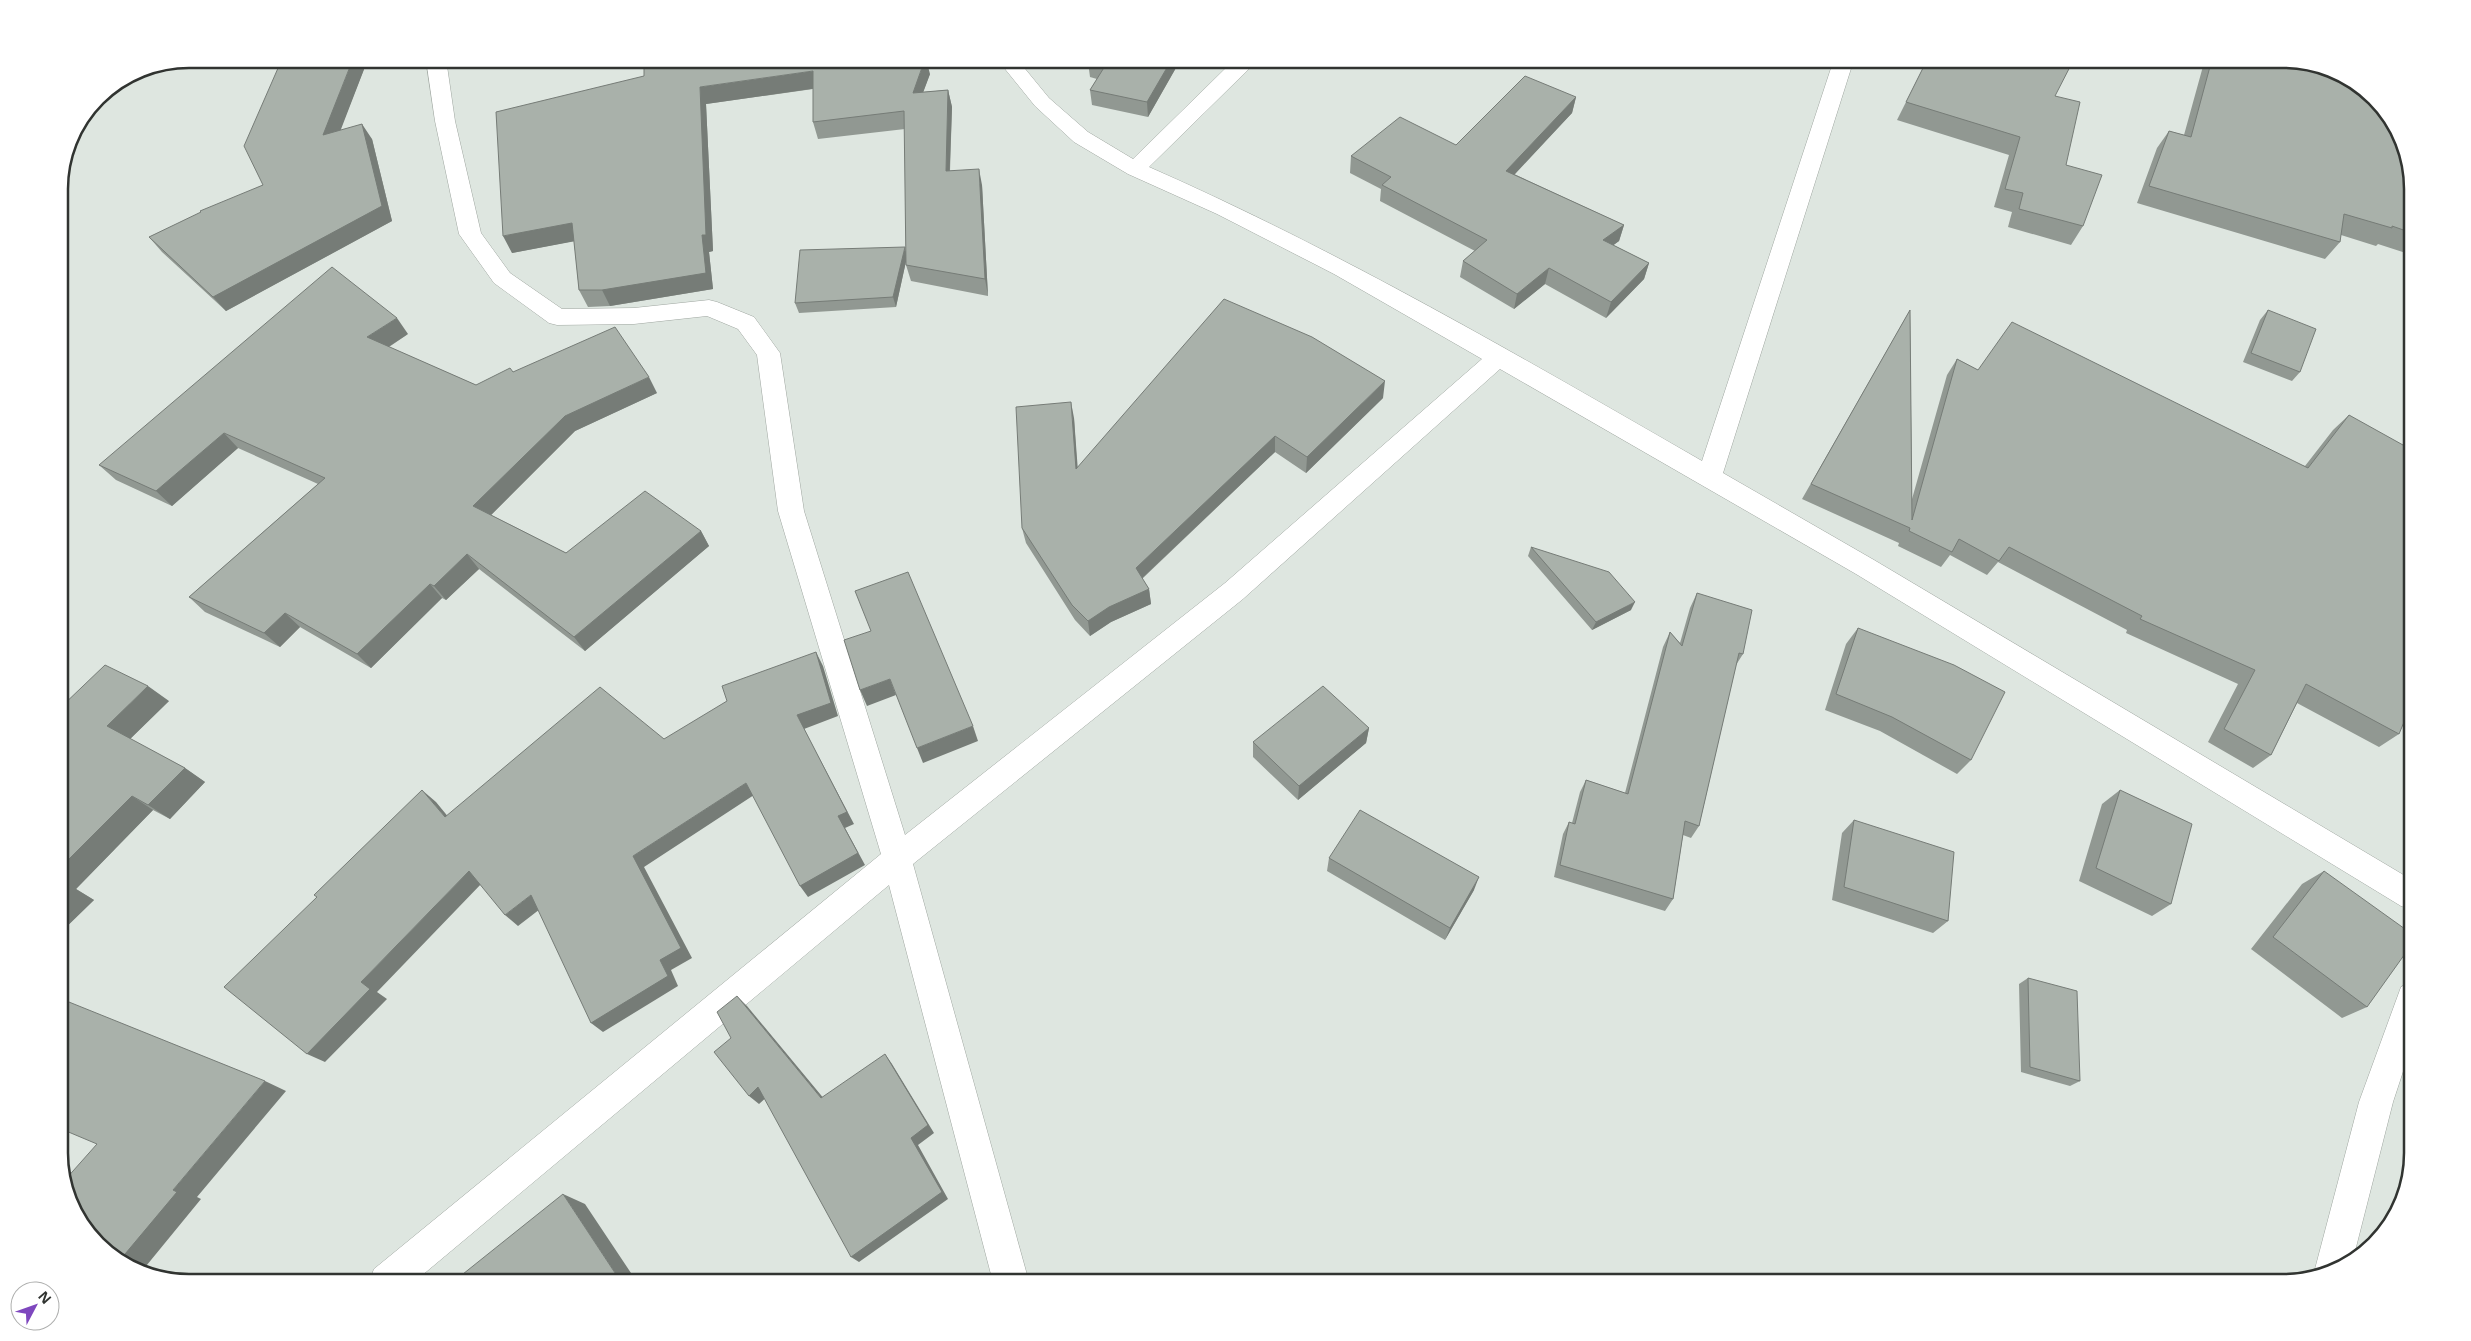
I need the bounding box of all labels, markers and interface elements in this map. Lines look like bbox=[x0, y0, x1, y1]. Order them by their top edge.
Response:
north arrow bbox=[10, 1281, 60, 1331]
text: N bbox=[34, 1287, 56, 1308]

